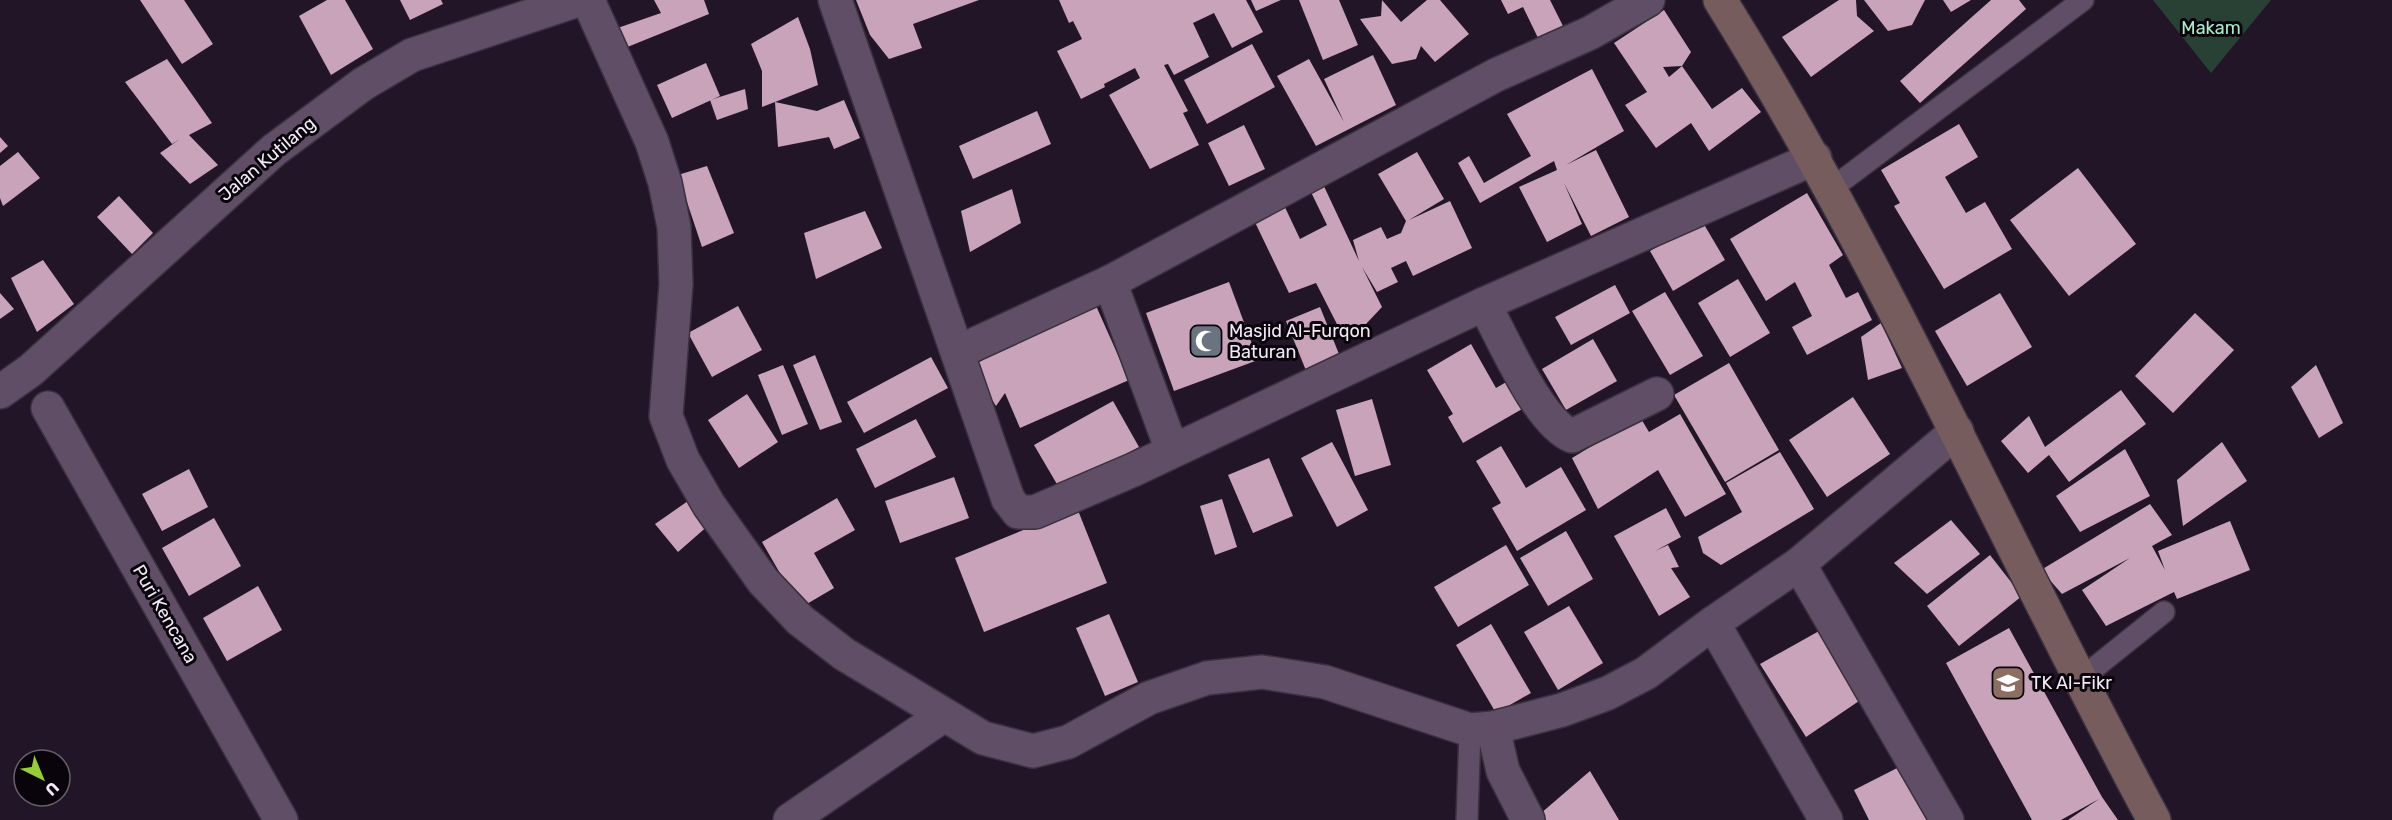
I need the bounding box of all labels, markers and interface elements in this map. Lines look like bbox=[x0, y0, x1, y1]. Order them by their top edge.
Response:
park label: Makam bbox=[2181, 17, 2241, 39]
street label: Jalan Kutilang bbox=[214, 112, 320, 206]
place label: Masjid Al-Furqon Baturan bbox=[1229, 320, 1371, 363]
mosque icon: Masjid Al-Furqon Baturan bbox=[1188, 323, 1224, 359]
street label: Puri Kencana bbox=[128, 561, 202, 667]
school or university icon: TK Al-Fikr bbox=[1990, 665, 2026, 701]
place label: TK Al-Fikr bbox=[2031, 672, 2112, 694]
north arrow bbox=[12, 748, 72, 808]
text: U bbox=[41, 778, 63, 800]

